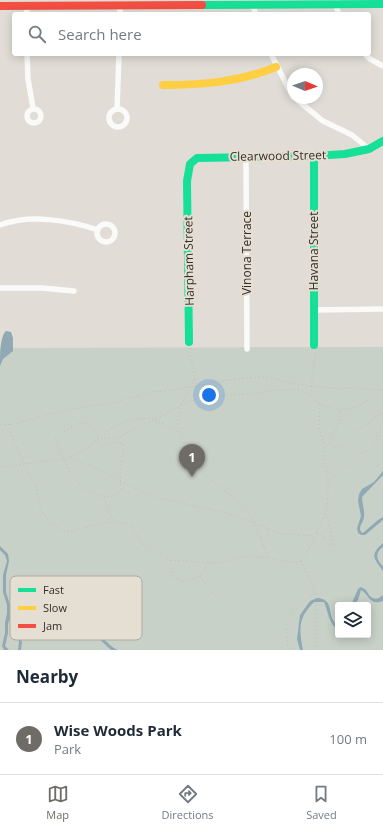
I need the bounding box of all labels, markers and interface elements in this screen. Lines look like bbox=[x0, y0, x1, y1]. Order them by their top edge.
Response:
search box bbox=[12, 12, 371, 56]
icon: search bbox=[26, 23, 48, 45]
text: Search here bbox=[58, 24, 142, 44]
north arrow bbox=[287, 68, 323, 104]
street label: Clearwood Street bbox=[230, 146, 326, 165]
street label: Vinona Terrace bbox=[238, 211, 255, 295]
street label: Havana Street bbox=[305, 212, 322, 290]
street label: Harpham Street bbox=[179, 216, 198, 306]
your location bbox=[199, 385, 219, 405]
pin: 1 bbox=[179, 444, 205, 477]
legend bbox=[10, 576, 142, 640]
text: Fast bbox=[43, 582, 64, 597]
text: Slow bbox=[43, 600, 67, 615]
map controls bbox=[335, 602, 371, 638]
button: layers bbox=[335, 602, 371, 638]
text: Jam bbox=[42, 618, 62, 633]
text: Nearby bbox=[16, 665, 78, 688]
text: Wise Woods Park bbox=[54, 720, 182, 740]
text: 1 bbox=[25, 730, 33, 748]
text: 100 m bbox=[329, 730, 367, 748]
text: Park bbox=[54, 740, 81, 758]
tab: Map bbox=[46, 783, 69, 822]
tab: Directions bbox=[162, 783, 214, 822]
tab: Saved bbox=[306, 783, 337, 822]

